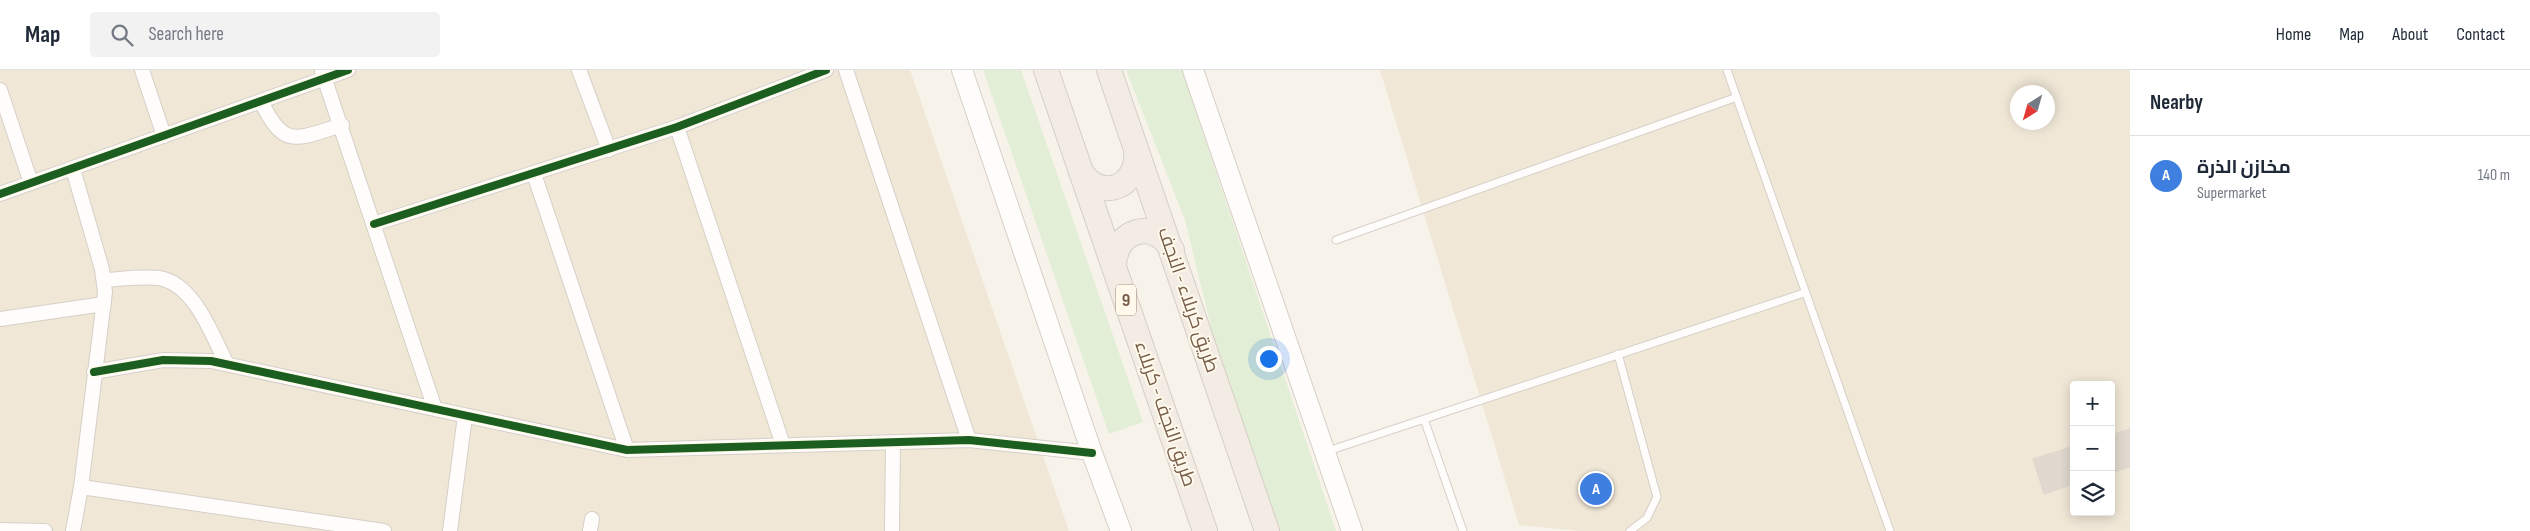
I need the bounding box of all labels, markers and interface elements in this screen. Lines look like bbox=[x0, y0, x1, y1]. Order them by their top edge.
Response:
search box bbox=[90, 12, 440, 57]
text: Map bbox=[25, 20, 60, 49]
icon: search bbox=[108, 21, 136, 49]
text: Search here bbox=[148, 23, 224, 46]
text: Home bbox=[2276, 24, 2311, 45]
text: Map bbox=[2339, 24, 2364, 45]
text: About bbox=[2392, 24, 2428, 45]
text: Contact bbox=[2456, 24, 2505, 45]
north arrow bbox=[2010, 85, 2055, 130]
text: Nearby bbox=[2150, 90, 2203, 115]
text: مخازن الذرة bbox=[2197, 156, 2291, 179]
text: A bbox=[2162, 166, 2170, 185]
text: 140 m bbox=[2478, 166, 2510, 185]
text: Supermarket bbox=[2197, 184, 2266, 203]
street label: طريق كربلاء - النجف bbox=[1152, 224, 1224, 376]
road number: 9 bbox=[1116, 284, 1136, 316]
street label: طريق النجف - كربلاء bbox=[1129, 338, 1201, 490]
your location bbox=[1256, 346, 1282, 372]
map controls bbox=[2070, 381, 2115, 516]
button: + bbox=[2070, 381, 2115, 426]
button: − bbox=[2070, 426, 2115, 471]
pin: A bbox=[1580, 470, 1612, 508]
button: layers bbox=[2070, 471, 2115, 516]

